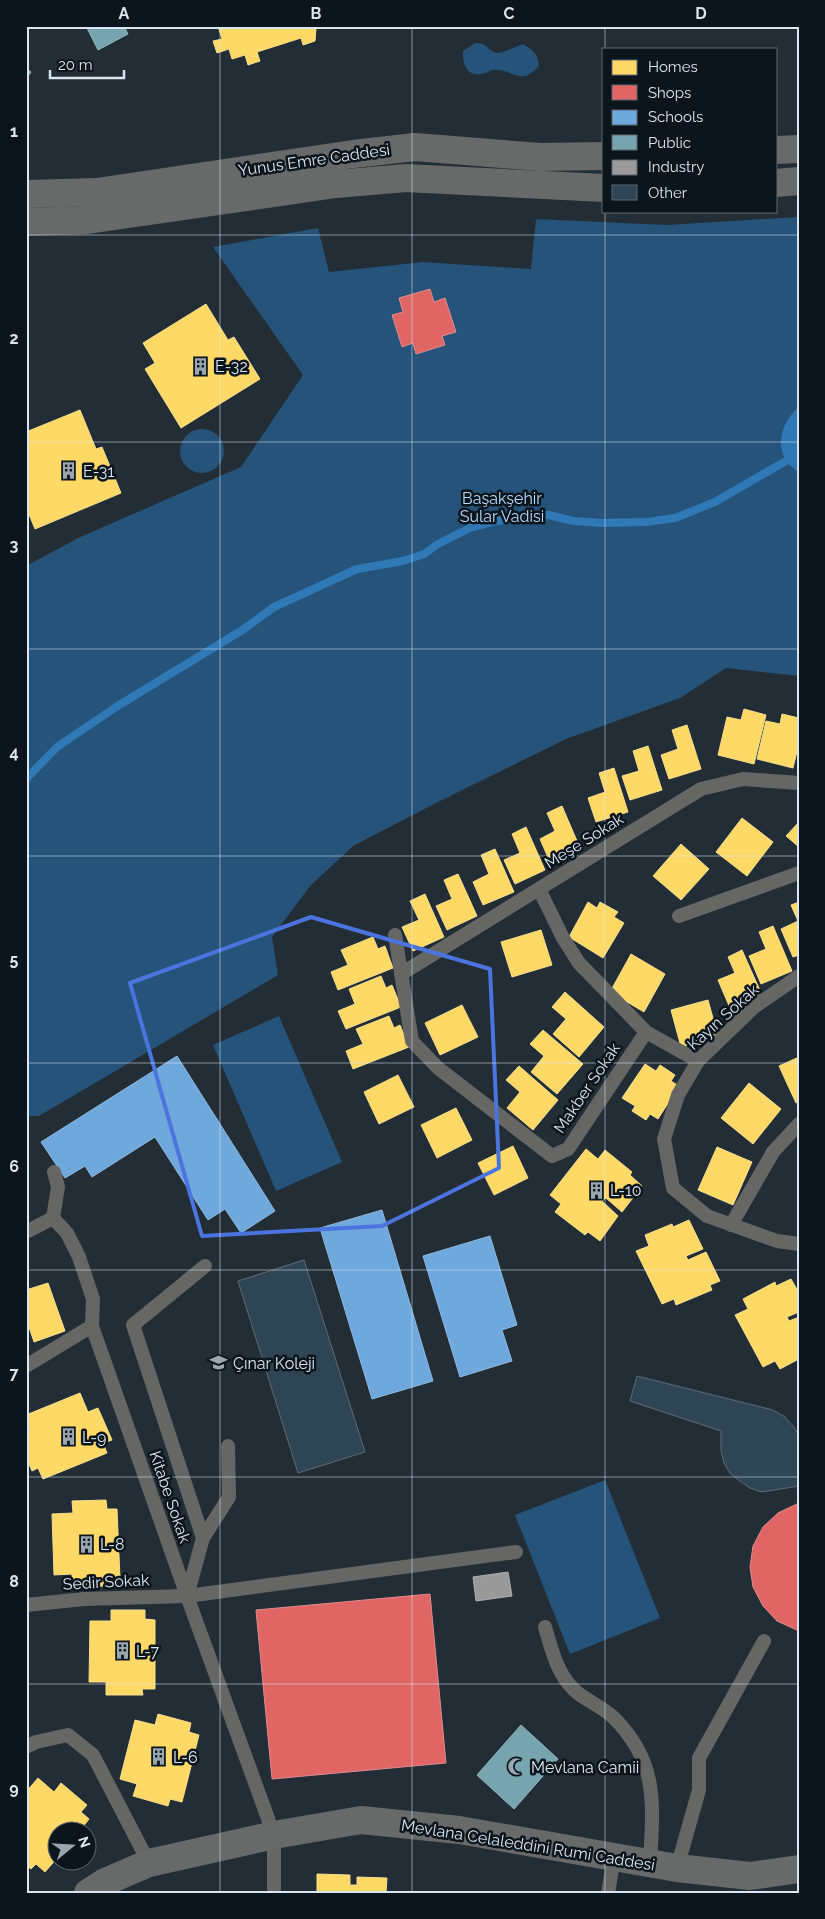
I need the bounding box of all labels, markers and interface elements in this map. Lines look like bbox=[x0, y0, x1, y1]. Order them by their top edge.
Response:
text: A bbox=[119, 4, 130, 23]
text: B bbox=[311, 4, 322, 23]
text: C bbox=[504, 4, 515, 23]
text: D bbox=[695, 4, 707, 23]
scale bar bbox=[50, 48, 124, 80]
legend bbox=[602, 48, 778, 212]
text: 20 m bbox=[58, 56, 93, 74]
text: Homes bbox=[648, 58, 698, 76]
text: Shops bbox=[648, 84, 691, 102]
text: Schools bbox=[648, 108, 703, 126]
text: 1 bbox=[10, 122, 18, 141]
text: Public bbox=[648, 134, 691, 152]
street label: Yunus Emre Caddesi bbox=[237, 140, 391, 180]
text: Industry bbox=[648, 158, 704, 176]
text: Other bbox=[648, 184, 688, 202]
text: 2 bbox=[9, 329, 19, 348]
building icon: E-32 bbox=[191, 356, 211, 376]
place label: E-32 bbox=[215, 357, 248, 376]
building icon: E-31 bbox=[59, 461, 79, 481]
place label: E-31 bbox=[83, 462, 114, 481]
park label: Başakşehir Sular Vadisi bbox=[460, 489, 544, 526]
text: 3 bbox=[10, 536, 19, 555]
text: 4 bbox=[9, 743, 19, 762]
street label: Meşe Sokak bbox=[541, 809, 627, 873]
text: 5 bbox=[10, 950, 19, 969]
street label: Kayın Sokak bbox=[683, 980, 763, 1054]
street label: Makber Sokak bbox=[550, 1039, 624, 1137]
text: 6 bbox=[9, 1157, 19, 1176]
building icon: L-10 bbox=[586, 1180, 606, 1200]
place label: L-10 bbox=[610, 1181, 642, 1200]
school or university icon: Çınar Koleji bbox=[209, 1353, 229, 1373]
place label: Çınar Koleji bbox=[233, 1354, 315, 1373]
text: 7 bbox=[10, 1364, 19, 1383]
building icon: L-9 bbox=[58, 1427, 78, 1447]
place label: L-9 bbox=[82, 1428, 106, 1447]
street label: Kitabe Sokak bbox=[145, 1448, 195, 1546]
building icon: L-8 bbox=[76, 1534, 96, 1554]
place label: L-8 bbox=[100, 1535, 124, 1554]
street label: Sedir Sokak bbox=[62, 1570, 150, 1594]
text: 8 bbox=[9, 1572, 19, 1591]
building icon: L-7 bbox=[112, 1641, 132, 1661]
place label: L-7 bbox=[136, 1642, 159, 1661]
building icon: L-6 bbox=[149, 1747, 169, 1767]
place label: L-6 bbox=[173, 1748, 198, 1767]
mosque icon: Mevlana Camii bbox=[507, 1757, 527, 1777]
place label: Mevlana Camii bbox=[531, 1758, 639, 1777]
text: 9 bbox=[9, 1779, 19, 1798]
street label: Mevlana Celaleddini Rumi Caddesi bbox=[400, 1816, 656, 1874]
north arrow bbox=[48, 1822, 98, 1872]
text: N bbox=[75, 1834, 94, 1850]

